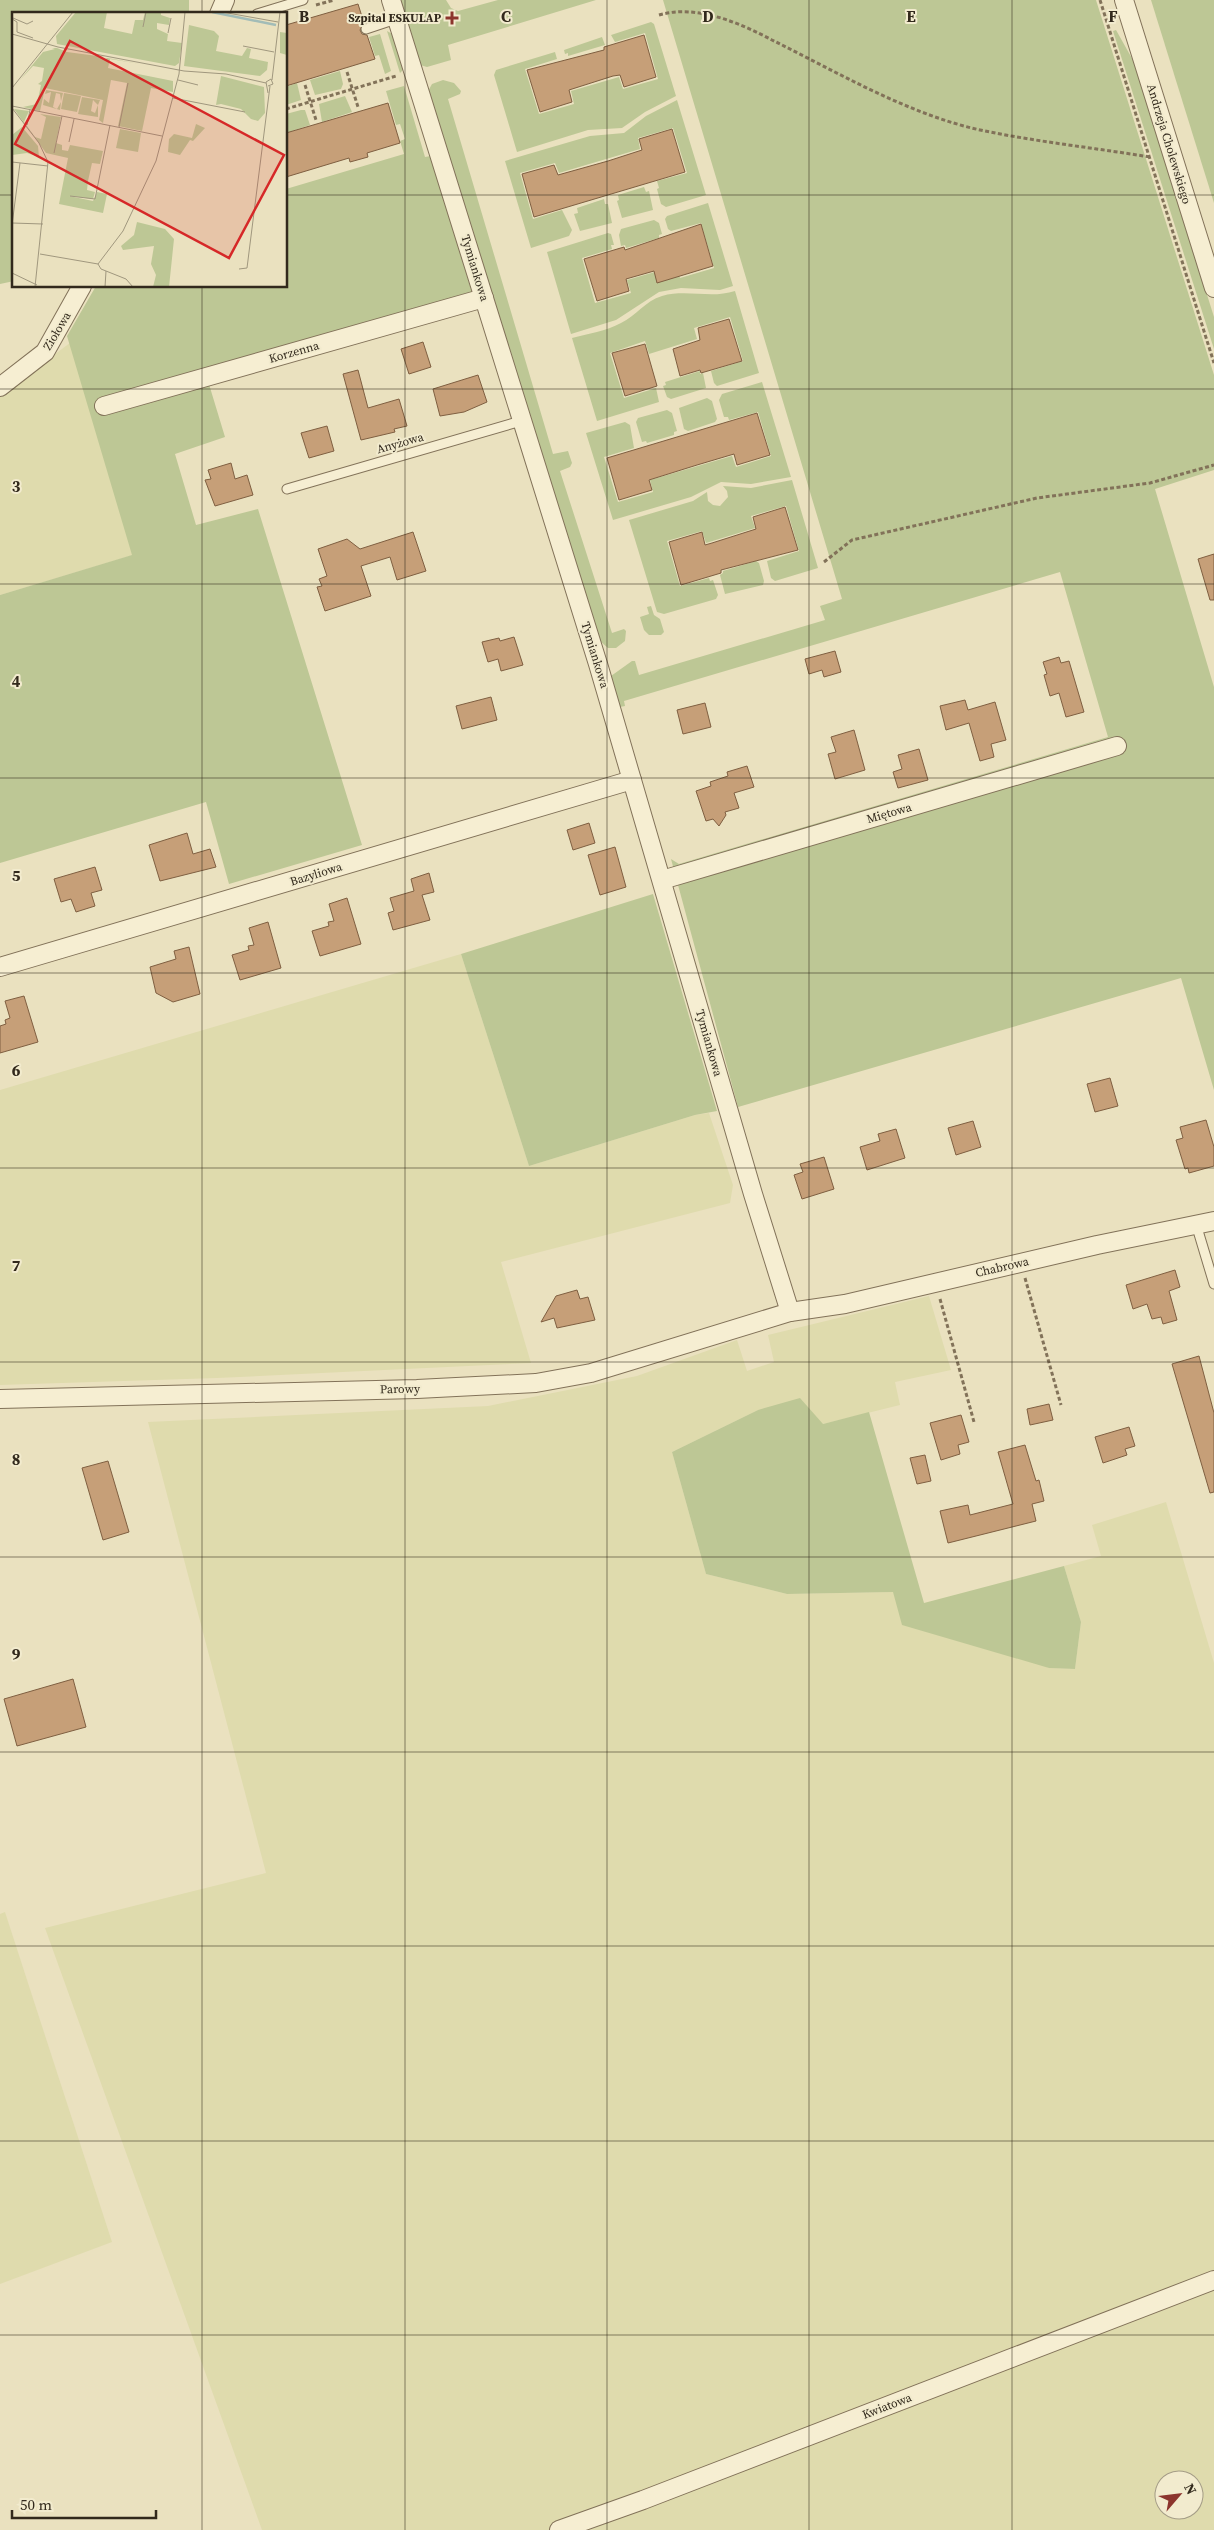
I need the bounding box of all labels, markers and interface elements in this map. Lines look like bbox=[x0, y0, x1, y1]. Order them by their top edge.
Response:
text: B bbox=[299, 5, 310, 27]
text: C bbox=[501, 5, 511, 27]
text: D bbox=[702, 5, 714, 27]
text: E bbox=[906, 5, 916, 27]
text: F bbox=[1108, 5, 1118, 27]
place label: Szpital ESKULAP bbox=[348, 10, 442, 26]
marker: Szpital ESKULAP bbox=[445, 11, 459, 25]
inset map bbox=[12, 12, 288, 288]
street label: Andrzeja Cholewskiego bbox=[1143, 82, 1195, 206]
street label: Tymiankowa bbox=[457, 233, 493, 304]
street label: Ziołowa bbox=[39, 308, 75, 353]
street label: Korzenna bbox=[267, 337, 322, 367]
street label: Anyżowa bbox=[375, 428, 426, 457]
text: 3 bbox=[12, 475, 21, 497]
street label: Tymiankowa bbox=[577, 620, 613, 691]
text: 4 bbox=[12, 670, 21, 692]
street label: Miętowa bbox=[865, 799, 914, 827]
street label: Bazyliowa bbox=[288, 858, 345, 890]
text: 5 bbox=[12, 864, 21, 886]
street label: Tymiankowa bbox=[692, 1008, 726, 1079]
text: 6 bbox=[12, 1059, 21, 1081]
street label: Chabrowa bbox=[974, 1253, 1031, 1281]
text: 7 bbox=[12, 1254, 21, 1276]
street label: Parowy bbox=[380, 1381, 421, 1397]
text: 8 bbox=[12, 1448, 20, 1470]
text: 9 bbox=[12, 1643, 21, 1665]
street label: Kwiatowa bbox=[860, 2389, 915, 2423]
north arrow bbox=[1154, 2470, 1204, 2520]
text: N bbox=[1179, 2480, 1202, 2498]
scale bar bbox=[12, 2488, 156, 2520]
text: 50 m bbox=[20, 2494, 52, 2515]

